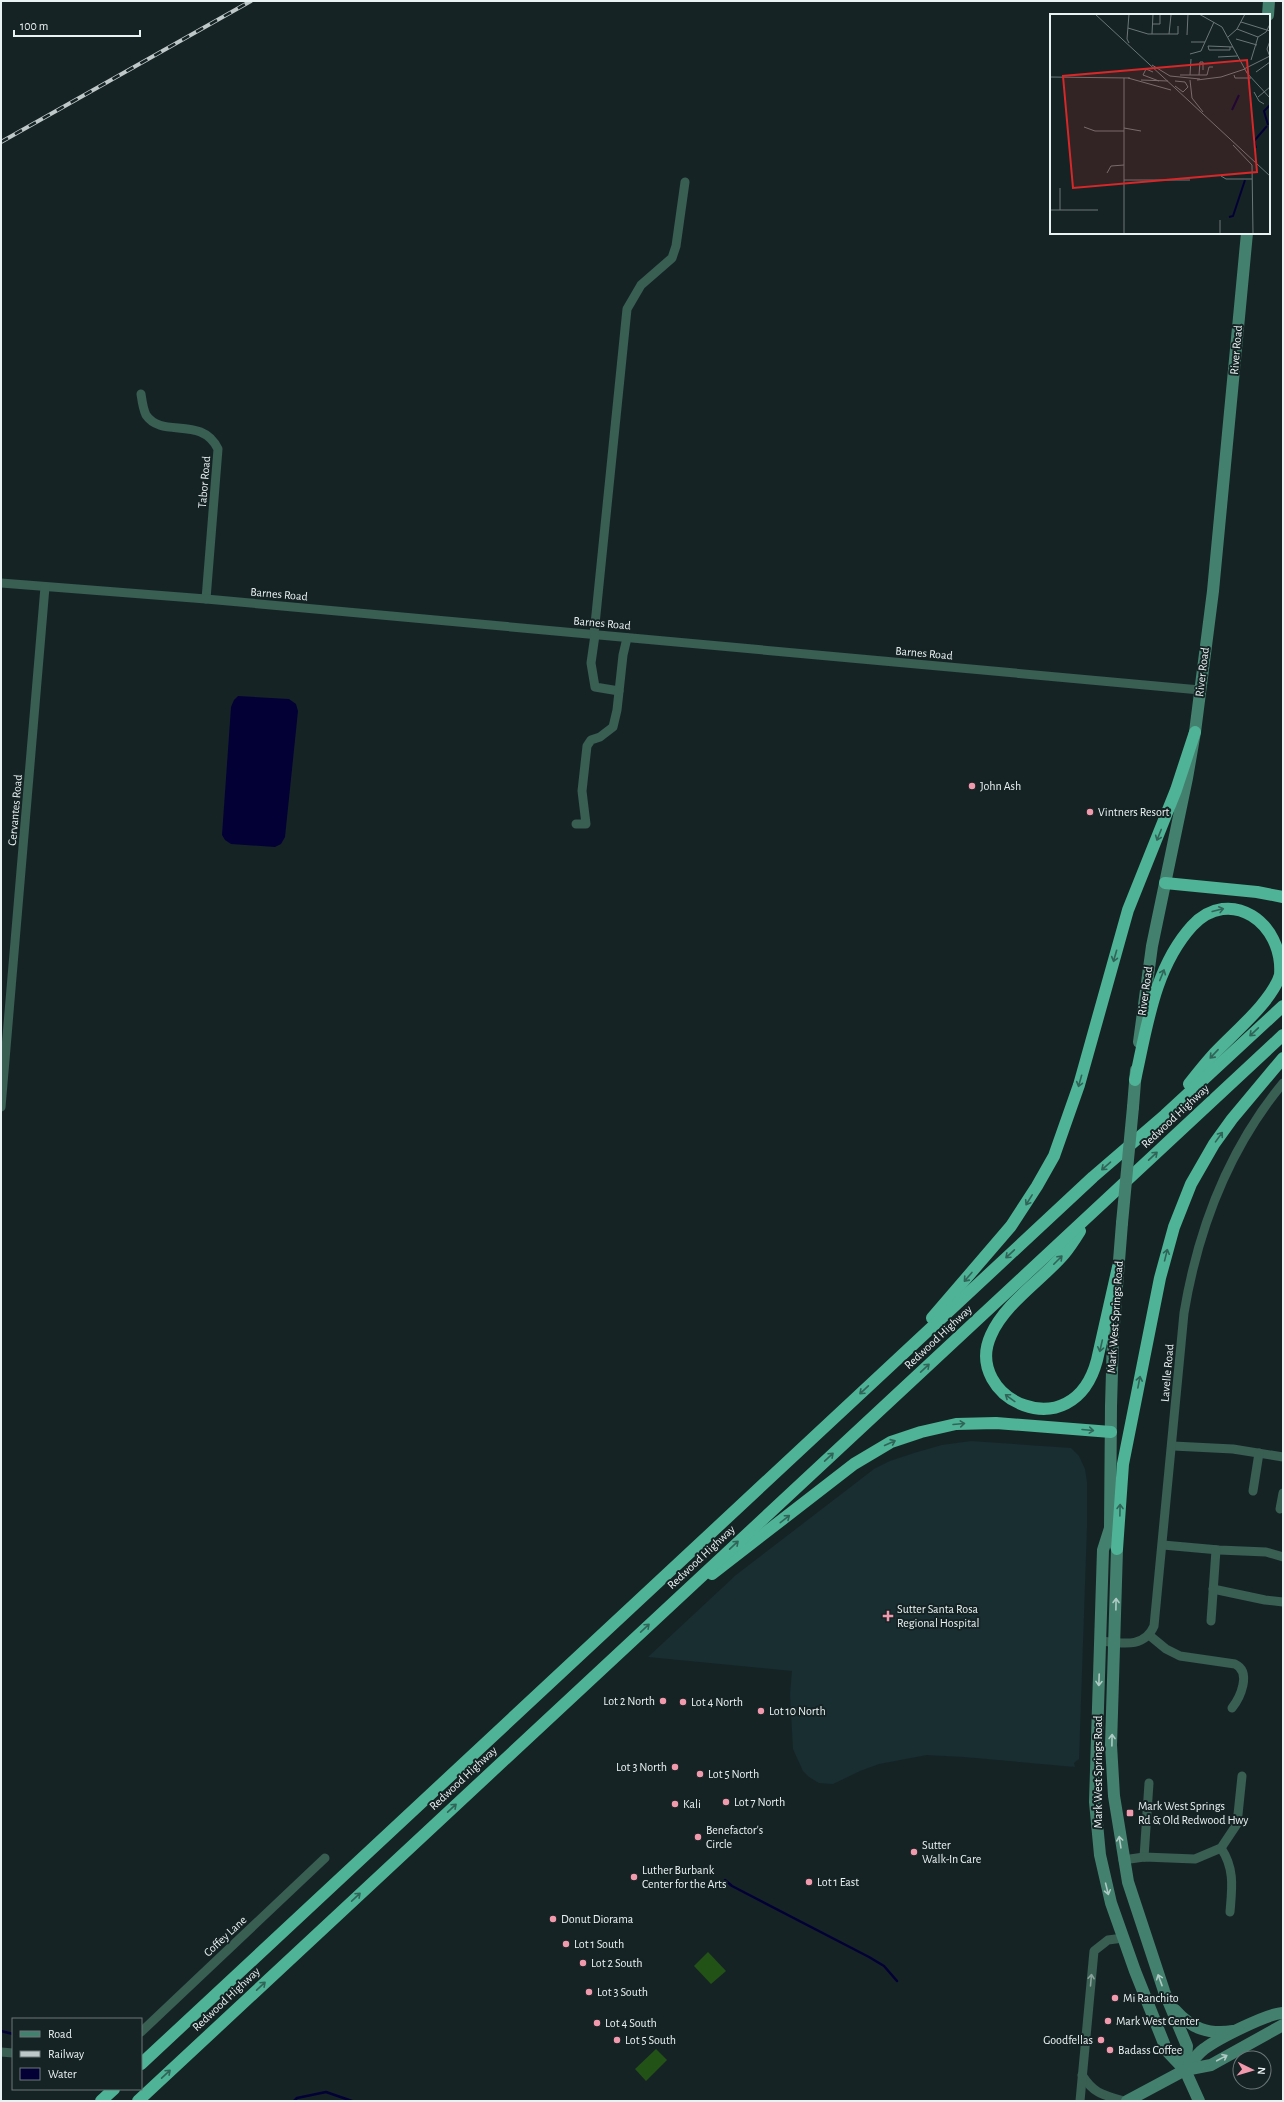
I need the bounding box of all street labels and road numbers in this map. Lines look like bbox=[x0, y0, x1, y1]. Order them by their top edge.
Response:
street label: River Road bbox=[1228, 325, 1244, 375]
street label: Tabor Road bbox=[196, 455, 212, 509]
street label: Barnes Road bbox=[250, 586, 308, 602]
street label: Barnes Road bbox=[573, 615, 631, 631]
street label: Barnes Road bbox=[895, 645, 953, 661]
street label: River Road bbox=[1193, 647, 1211, 697]
street label: Cervantes Road bbox=[6, 774, 24, 846]
street label: River Road bbox=[1136, 966, 1154, 1016]
street label: Redwood Highway bbox=[1139, 1082, 1212, 1151]
street label: Mark West Springs Road bbox=[1105, 1260, 1125, 1374]
street label: Redwood Highway bbox=[902, 1303, 975, 1372]
street label: Lavelle Road bbox=[1158, 1344, 1176, 1402]
street label: Redwood Highway bbox=[665, 1523, 738, 1592]
street label: Mark West Springs Road bbox=[1092, 1716, 1104, 1828]
street label: Redwood Highway bbox=[427, 1744, 500, 1813]
street label: Coffey Lane bbox=[201, 1913, 249, 1959]
street label: Redwood Highway bbox=[190, 1965, 263, 2034]

